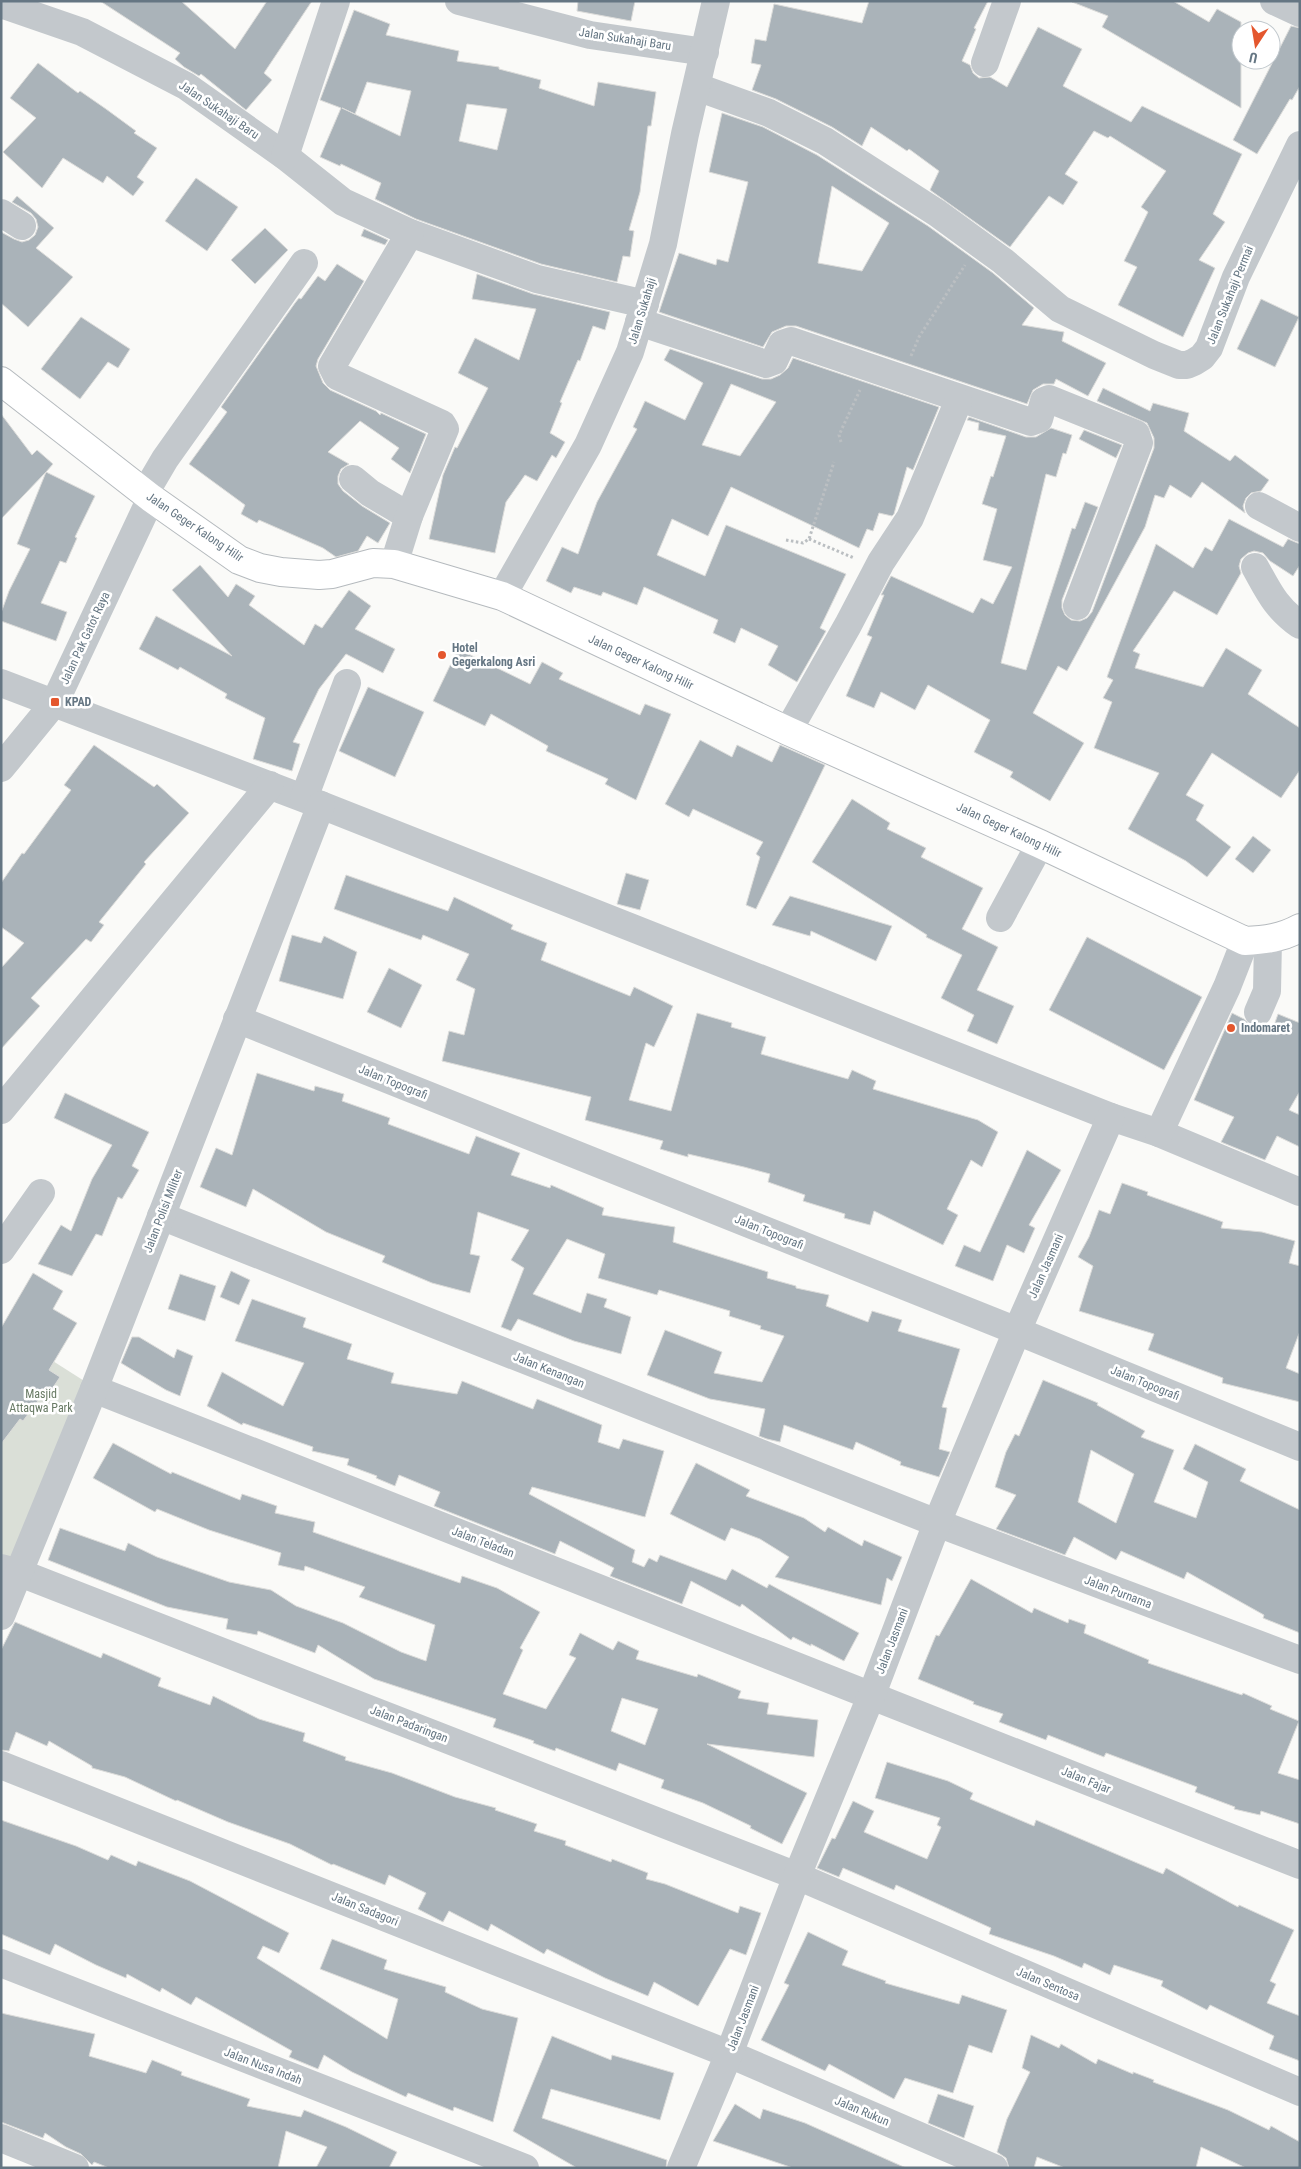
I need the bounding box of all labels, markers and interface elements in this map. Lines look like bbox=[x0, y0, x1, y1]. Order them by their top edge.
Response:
north arrow bbox=[1231, 20, 1281, 70]
street label: Jalan Sukahaji Baru bbox=[578, 25, 672, 53]
text: U bbox=[1248, 49, 1259, 66]
street label: Jalan Sukahaji Baru bbox=[176, 78, 262, 142]
street label: Jalan Sukahaji Permai bbox=[1204, 244, 1256, 346]
street label: Jalan Sukahaji bbox=[625, 276, 659, 346]
street label: Jalan Geger Kalong Hilir bbox=[144, 489, 247, 565]
street label: Jalan Pak Gatot Raya bbox=[57, 589, 113, 686]
street label: Jalan Geger Kalong Hilir bbox=[586, 632, 696, 693]
place label: Hotel Gegerkalong Asri bbox=[452, 641, 535, 669]
marker: Hotel Gegerkalong Asri bbox=[436, 649, 448, 661]
place label: KPAD bbox=[65, 695, 92, 709]
marker: KPAD bbox=[49, 696, 61, 708]
street label: Jalan Geger Kalong Hilir bbox=[954, 800, 1064, 861]
place label: Indomaret bbox=[1241, 1021, 1290, 1035]
marker: Indomaret bbox=[1225, 1022, 1237, 1034]
street label: Jalan Topografi bbox=[357, 1062, 429, 1102]
street label: Jalan Polisi Militer bbox=[141, 1167, 185, 1255]
street label: Jalan Topografi bbox=[733, 1212, 805, 1252]
street label: Jalan Jasmani bbox=[1026, 1232, 1066, 1300]
street label: Jalan Kenangan bbox=[511, 1349, 587, 1391]
street label: Jalan Topografi bbox=[1109, 1363, 1181, 1403]
park label: Masjid Attaqwa Park bbox=[9, 1387, 73, 1415]
street label: Jalan Teladan bbox=[450, 1524, 516, 1560]
street label: Jalan Purnama bbox=[1082, 1573, 1154, 1611]
street label: Jalan Jasmani bbox=[873, 1606, 911, 1676]
street label: Jalan Padaringan bbox=[368, 1703, 450, 1745]
street label: Jalan Fajar bbox=[1059, 1764, 1113, 1796]
street label: Jalan Sadagori bbox=[330, 1889, 400, 1929]
street label: Jalan Sentosa bbox=[1014, 1964, 1082, 2004]
street label: Jalan Jasmani bbox=[724, 1983, 762, 2053]
street label: Jalan Nusa Indah bbox=[222, 2045, 304, 2087]
street label: Jalan Rukun bbox=[833, 2093, 892, 2129]

